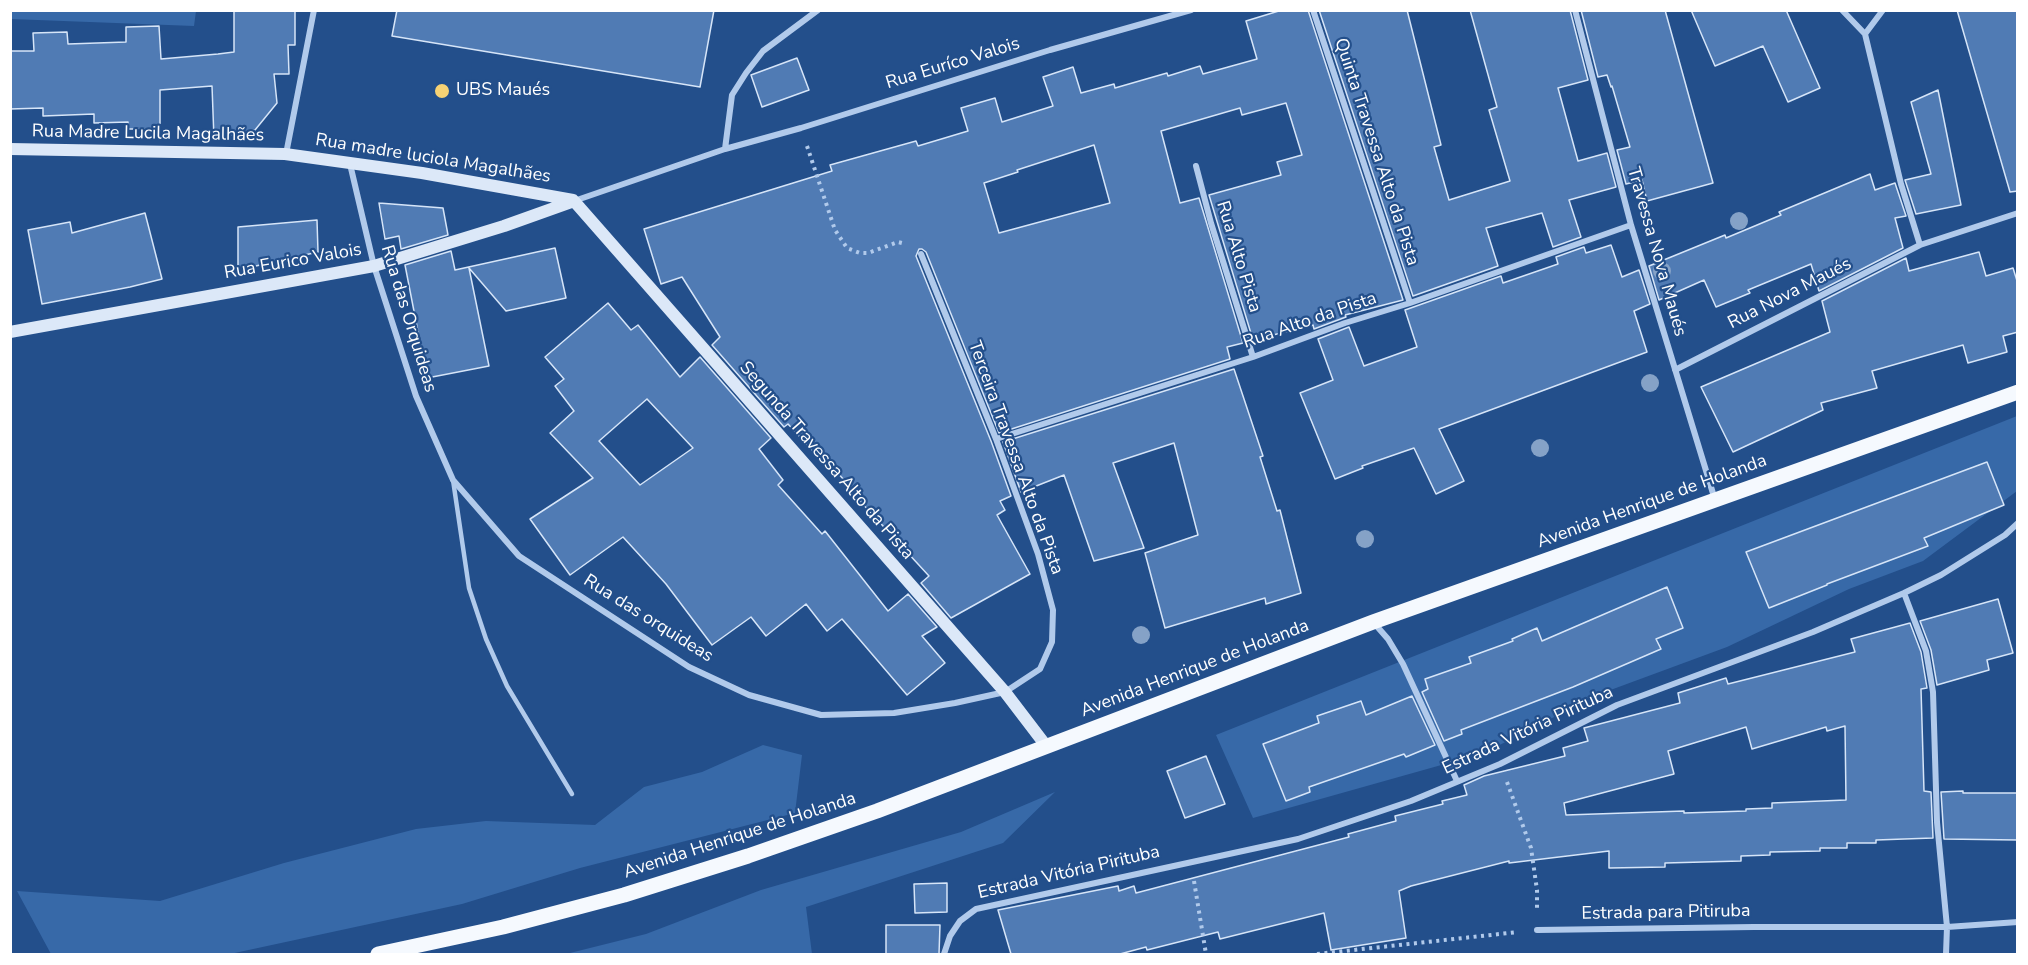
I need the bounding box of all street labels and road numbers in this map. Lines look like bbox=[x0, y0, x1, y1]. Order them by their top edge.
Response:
street label: Rua Euríco Valois bbox=[883, 33, 1023, 95]
street label: Quinta Travessa Alto da Pista bbox=[1329, 35, 1423, 269]
street label: Rua Madre Lucila Magalhães bbox=[32, 121, 264, 147]
street label: Rua madre luciola Magalhães bbox=[314, 130, 552, 188]
street label: Travessa Nova Maués bbox=[1621, 165, 1691, 339]
street label: Rua Alto Pista bbox=[1211, 199, 1265, 315]
street label: Rua Eurico Valois bbox=[223, 239, 363, 285]
street label: Rua das Orquideas bbox=[375, 243, 441, 395]
street label: Rua Nova Maués bbox=[1724, 254, 1856, 334]
street label: Rua Alto da Pista bbox=[1240, 288, 1380, 354]
street label: Terceira Travessa Alto da Pista bbox=[963, 338, 1067, 578]
street label: Segunda Travessa Alto da Pista bbox=[734, 358, 918, 564]
street label: Avenida Henrique de Holanda bbox=[1534, 450, 1770, 554]
street label: Rua das orquideas bbox=[579, 570, 717, 668]
street label: Avenida Henrique de Holanda bbox=[1078, 615, 1312, 723]
street label: Estrada Vitória Pirituba bbox=[1439, 682, 1617, 780]
street label: Avenida Henrique de Holanda bbox=[621, 788, 859, 884]
street label: Estrada Vitória Pirituba bbox=[976, 842, 1162, 904]
street label: Estrada para Pitiruba bbox=[1581, 901, 1751, 925]

